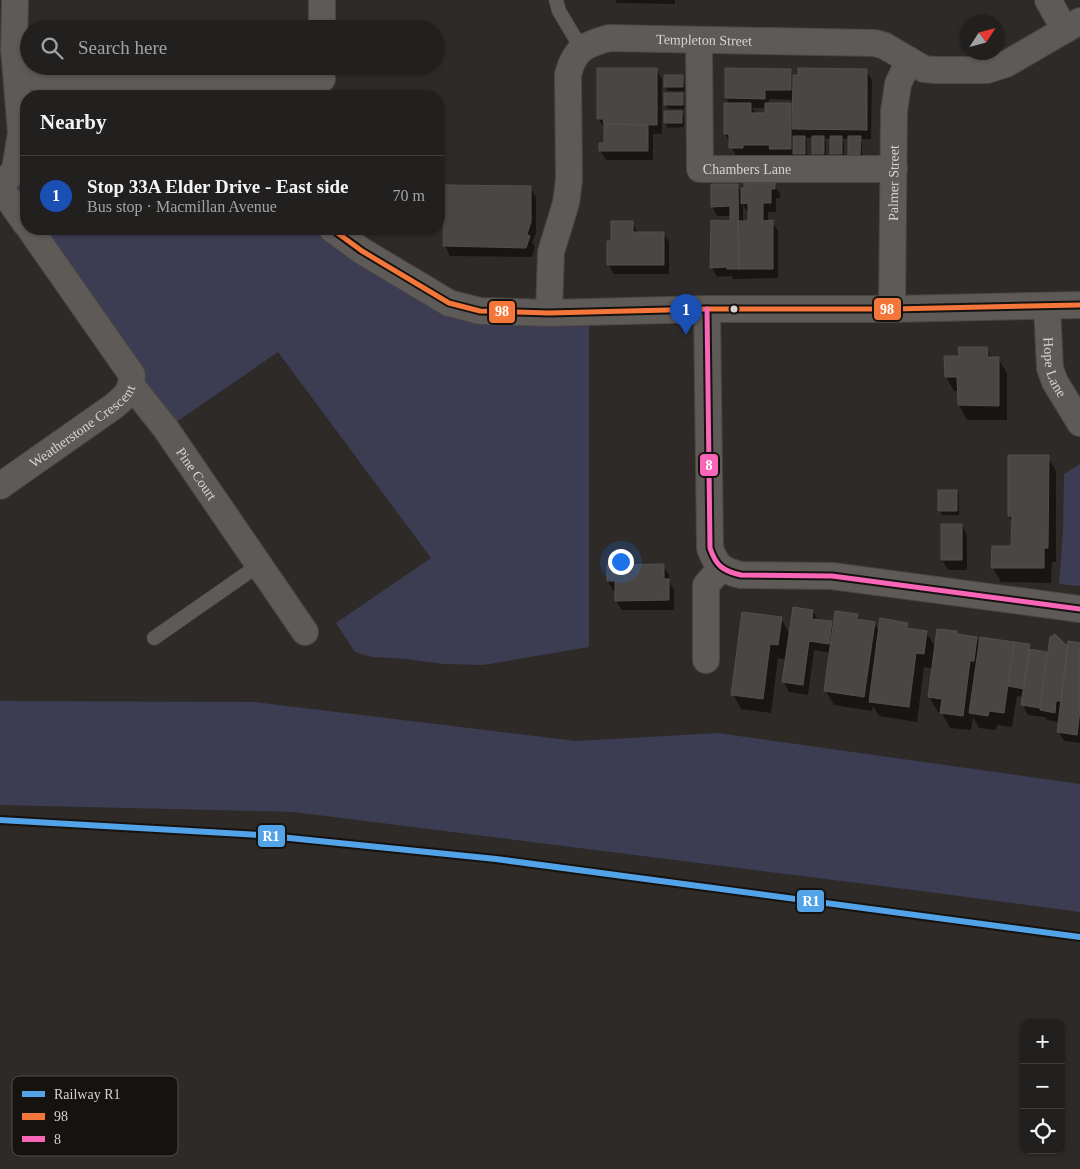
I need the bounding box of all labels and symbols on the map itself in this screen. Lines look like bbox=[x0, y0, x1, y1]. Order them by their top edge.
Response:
north arrow bbox=[960, 15, 1005, 60]
street label: Templeton Street bbox=[656, 31, 752, 48]
street label: Palmer Street bbox=[885, 145, 901, 221]
street label: Chambers Lane bbox=[703, 162, 791, 177]
pin: 1 bbox=[670, 294, 702, 335]
line badge: 98 bbox=[873, 297, 902, 321]
line badge: 98 bbox=[488, 300, 516, 324]
text: 98 bbox=[880, 302, 894, 317]
text: 98 bbox=[495, 304, 509, 319]
unlabelled marker bbox=[729, 304, 739, 314]
street label: Hope Lane bbox=[1041, 337, 1070, 400]
street label: Weatherstone Crescent bbox=[27, 383, 138, 470]
street label: Pine Court bbox=[173, 445, 220, 503]
line badge: 8 bbox=[699, 453, 719, 477]
text: 8 bbox=[706, 458, 713, 473]
your location bbox=[608, 549, 634, 575]
line badge: R1 bbox=[257, 824, 286, 848]
text: R1 bbox=[262, 829, 280, 844]
line badge: R1 bbox=[796, 889, 825, 913]
text: R1 bbox=[802, 894, 820, 909]
legend bbox=[12, 1076, 178, 1156]
text: Railway R1 bbox=[54, 1087, 121, 1102]
text: 98 bbox=[54, 1109, 68, 1124]
text: 8 bbox=[54, 1132, 61, 1147]

